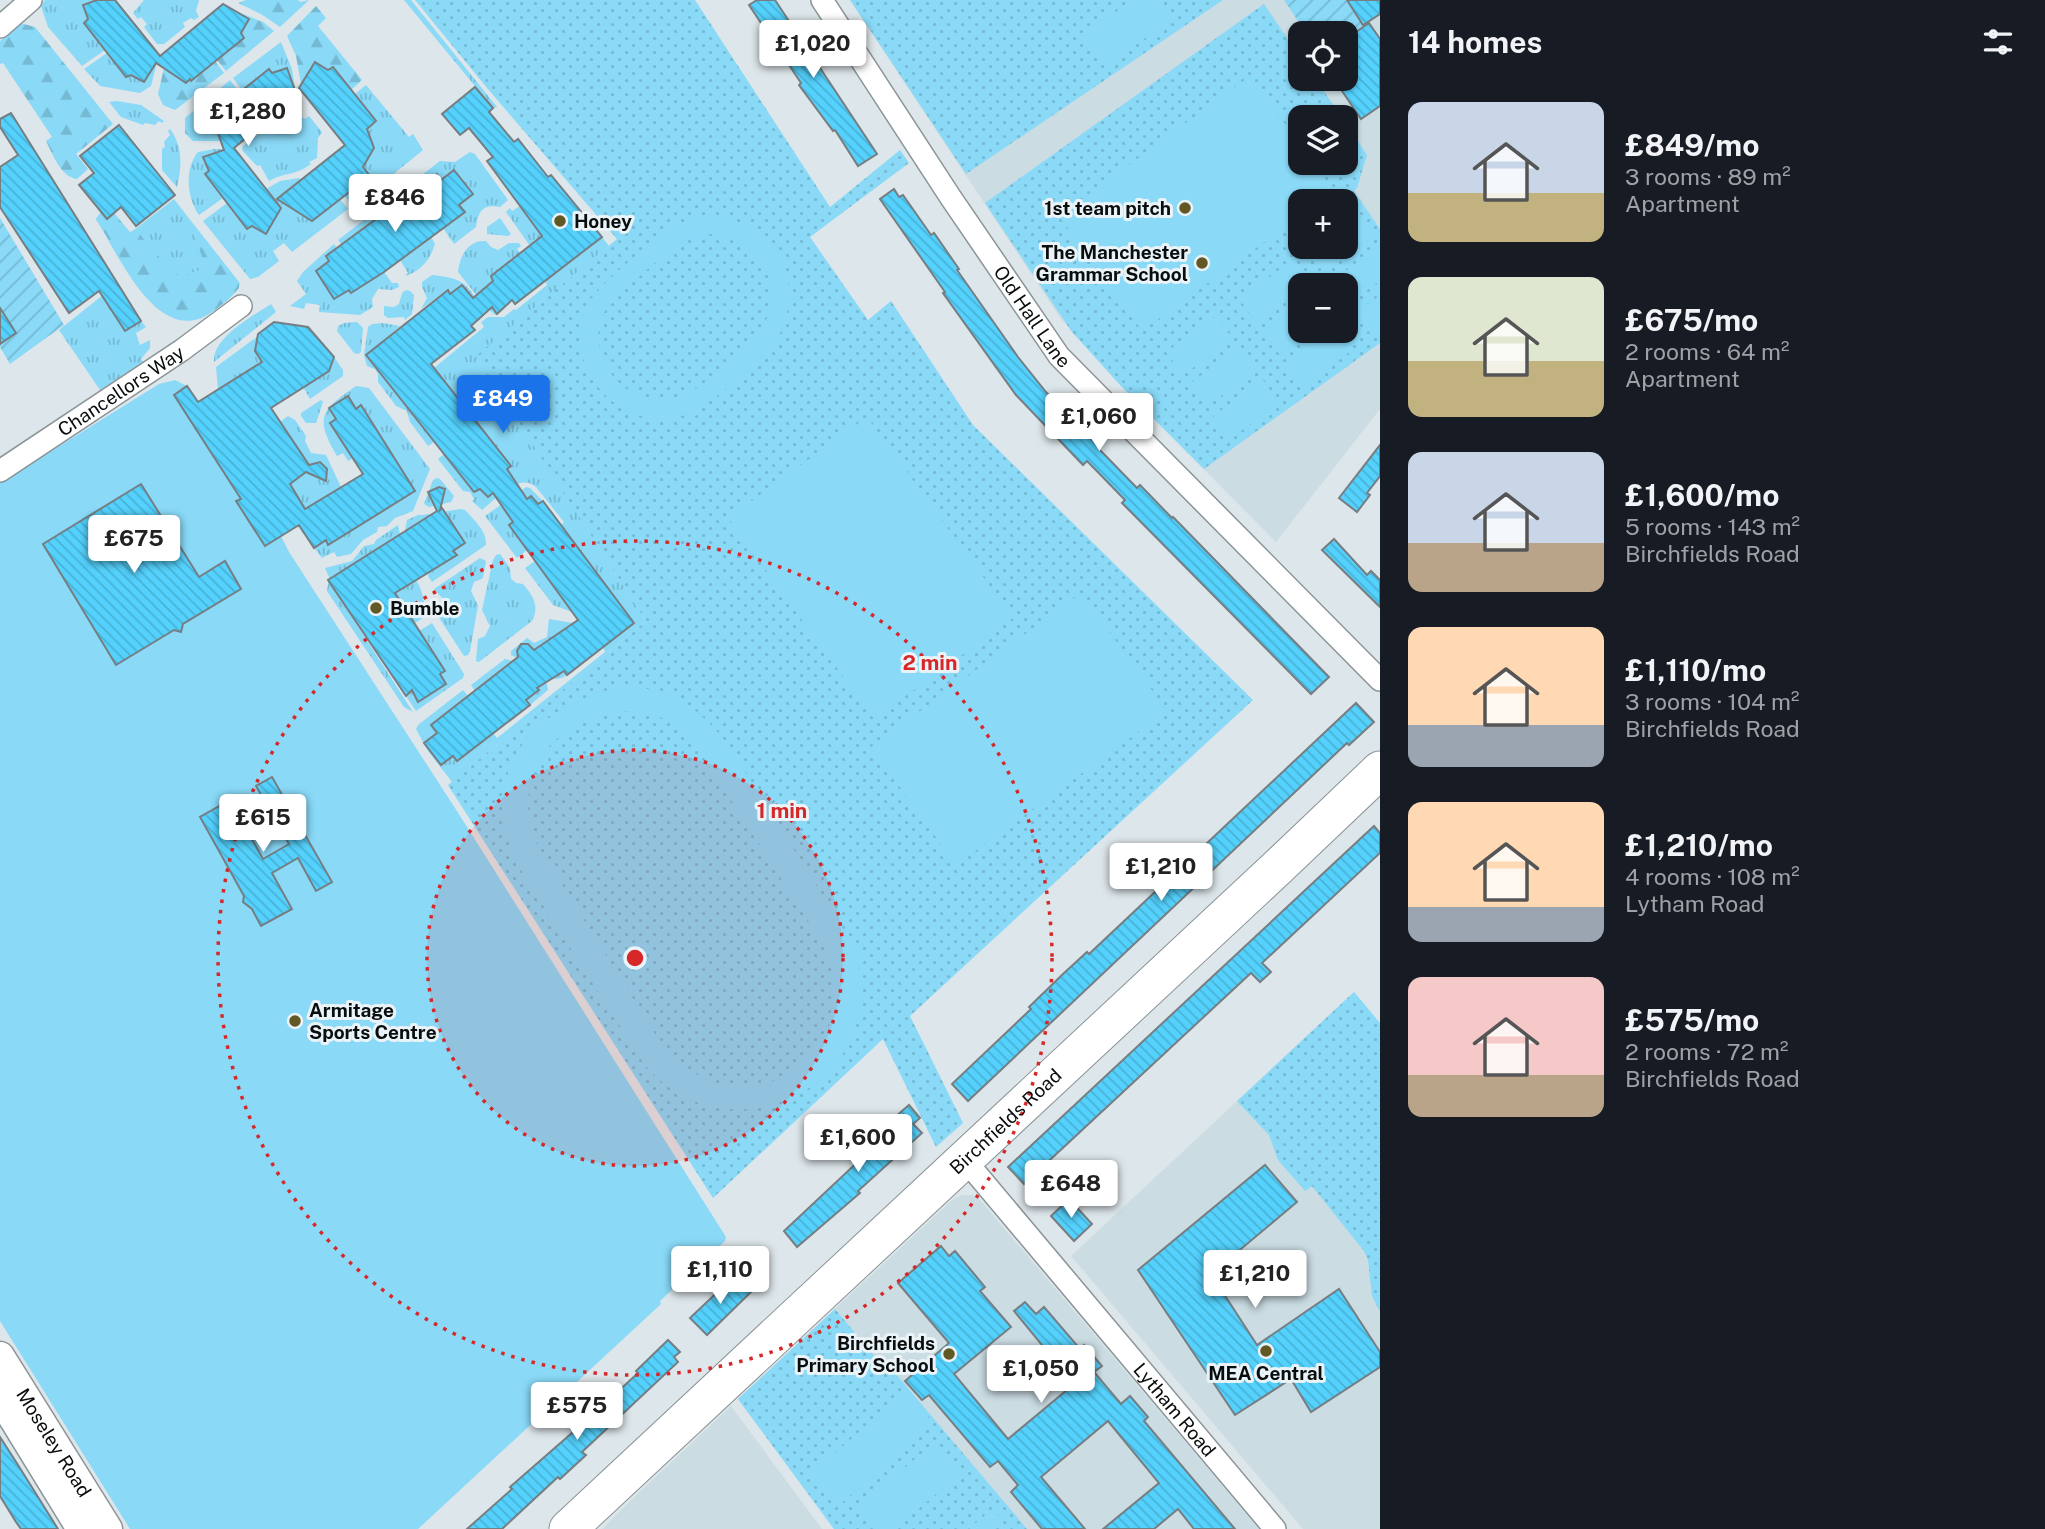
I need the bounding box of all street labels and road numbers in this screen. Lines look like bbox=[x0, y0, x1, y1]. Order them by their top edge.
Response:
street label: Old Hall Lane bbox=[989, 261, 1075, 372]
street label: Chancellors Way bbox=[54, 341, 188, 441]
street label: Birchfields Road bbox=[945, 1064, 1066, 1179]
street label: Lytham Road bbox=[1129, 1358, 1220, 1461]
street label: Moseley Road bbox=[12, 1384, 96, 1501]

